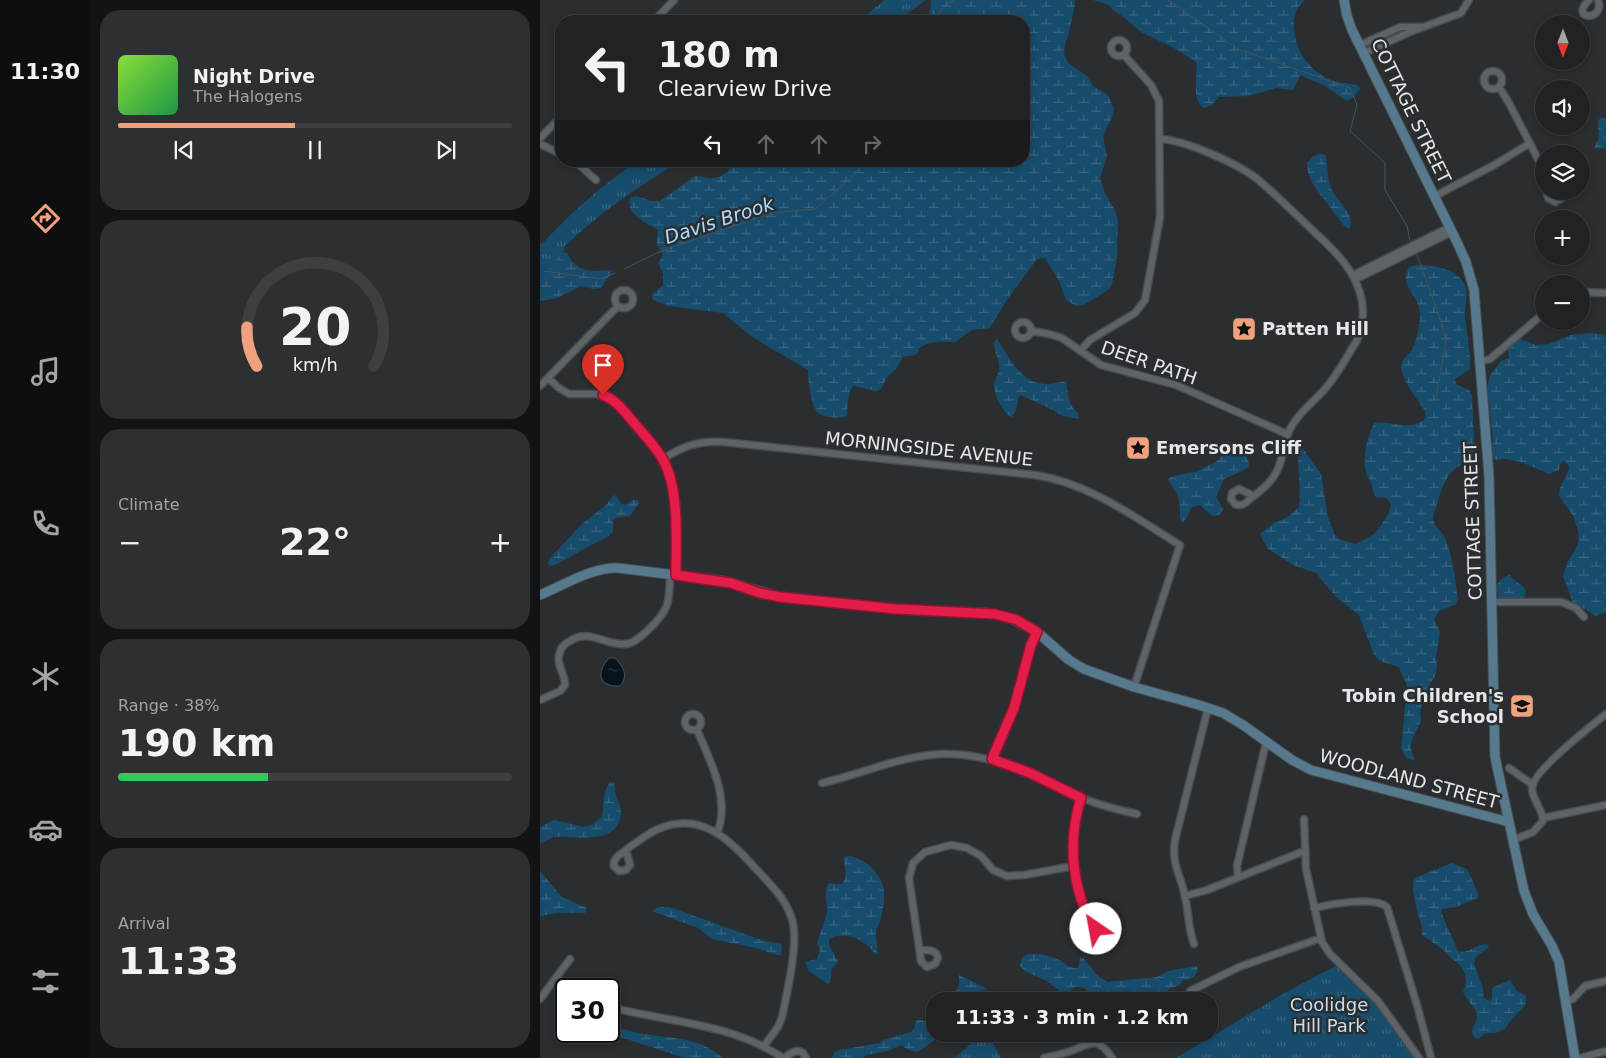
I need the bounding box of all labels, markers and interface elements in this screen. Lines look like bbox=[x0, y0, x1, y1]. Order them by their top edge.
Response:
north arrow bbox=[1535, 15, 1590, 70]
map controls bbox=[1535, 15, 1590, 330]
icon: left bbox=[575, 35, 640, 100]
text: 180 m bbox=[658, 35, 780, 75]
street label: COTTAGE STREET bbox=[1367, 35, 1456, 188]
text: 11:30 bbox=[10, 59, 80, 84]
text: Night Drive bbox=[193, 65, 315, 87]
text: Clearview Drive bbox=[658, 76, 832, 101]
button: sound bbox=[1535, 80, 1590, 135]
text: The Halogens bbox=[193, 87, 302, 106]
icon: left bbox=[699, 130, 727, 158]
icon: ahead bbox=[752, 130, 780, 158]
icon: ahead bbox=[805, 130, 833, 158]
icon: right bbox=[858, 130, 886, 158]
icon: previous bbox=[170, 136, 198, 164]
icon: pause bbox=[301, 136, 329, 164]
icon: next bbox=[432, 136, 460, 164]
button: layers bbox=[1535, 145, 1590, 200]
water label: Davis Brook bbox=[661, 192, 777, 248]
icon: directions bbox=[28, 201, 63, 236]
button: + bbox=[1535, 210, 1590, 265]
button: − bbox=[1535, 275, 1590, 330]
text: 20 bbox=[279, 297, 351, 357]
place icon: Patten Hill bbox=[1231, 316, 1257, 342]
place label: Patten Hill bbox=[1262, 318, 1369, 339]
street label: DEER PATH bbox=[1098, 336, 1200, 389]
pin bbox=[582, 344, 624, 395]
icon: arrive bbox=[589, 351, 617, 379]
icon: music bbox=[28, 354, 63, 389]
text: km/h bbox=[292, 354, 338, 375]
street label: MORNINGSIDE AVENUE bbox=[824, 427, 1034, 470]
place icon: Emersons Cliff bbox=[1125, 435, 1151, 461]
place label: Emersons Cliff bbox=[1156, 437, 1302, 458]
street label: COTTAGE STREET bbox=[1459, 440, 1486, 601]
text: Climate bbox=[118, 495, 180, 514]
icon: phone bbox=[28, 506, 63, 541]
text: 22° bbox=[279, 520, 351, 564]
text: − bbox=[118, 526, 141, 559]
text: + bbox=[489, 526, 512, 559]
icon: climate bbox=[28, 659, 63, 694]
place label: Tobin Children's School bbox=[1342, 685, 1504, 727]
school or university icon: Tobin Children's School bbox=[1509, 693, 1535, 719]
text: Range · 38% bbox=[118, 696, 220, 715]
text: 190 km bbox=[118, 721, 275, 765]
street label: WOODLAND STREET bbox=[1317, 745, 1502, 813]
icon: car bbox=[28, 812, 63, 847]
position arrow bbox=[1069, 902, 1121, 954]
text: Arrival bbox=[118, 914, 170, 933]
text: 11:33 bbox=[118, 939, 239, 983]
icon: filters bbox=[28, 964, 63, 999]
speed limit sign: 30 bbox=[555, 978, 620, 1043]
park label: Coolidge Hill Park bbox=[1290, 994, 1368, 1036]
text: 11:33 · 3 min · 1.2 km bbox=[955, 1006, 1189, 1028]

